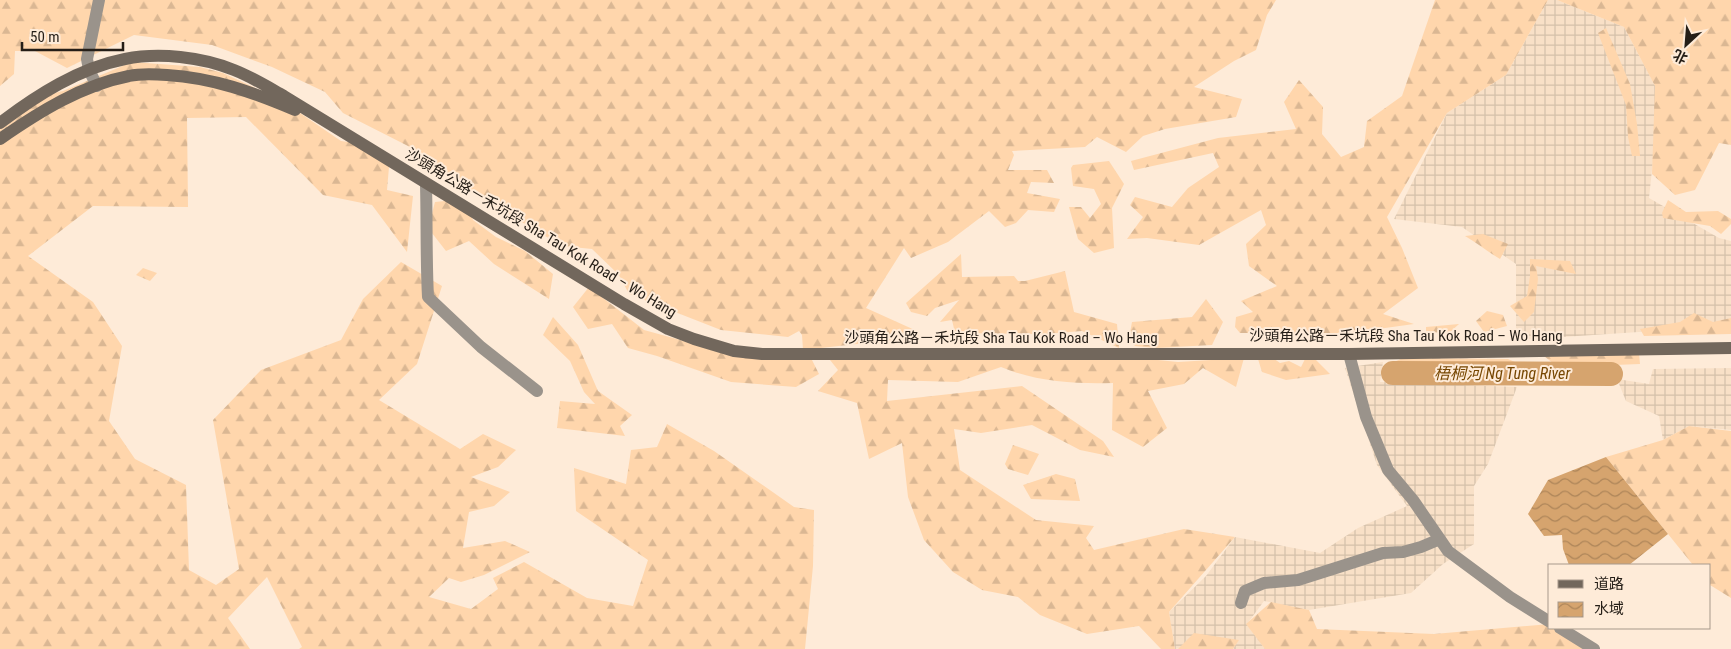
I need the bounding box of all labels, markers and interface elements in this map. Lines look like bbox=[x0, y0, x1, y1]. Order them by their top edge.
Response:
scale bar bbox=[22, 20, 124, 52]
north arrow bbox=[1661, 20, 1711, 70]
text: 50 m bbox=[30, 28, 60, 46]
text: 北 bbox=[1671, 46, 1690, 67]
street label: 沙頭角公路－禾坑段 Sha Tau Kok Road – Wo Hang bbox=[402, 145, 680, 321]
street label: 沙頭角公路－禾坑段 Sha Tau Kok Road – Wo Hang bbox=[1249, 327, 1563, 345]
street label: 沙頭角公路－禾坑段 Sha Tau Kok Road – Wo Hang bbox=[844, 329, 1158, 347]
water label: 梧桐河 Ng Tung River bbox=[1434, 364, 1571, 383]
legend bbox=[1548, 564, 1711, 629]
text: 道路 bbox=[1594, 575, 1624, 593]
text: 水域 bbox=[1594, 600, 1624, 618]

